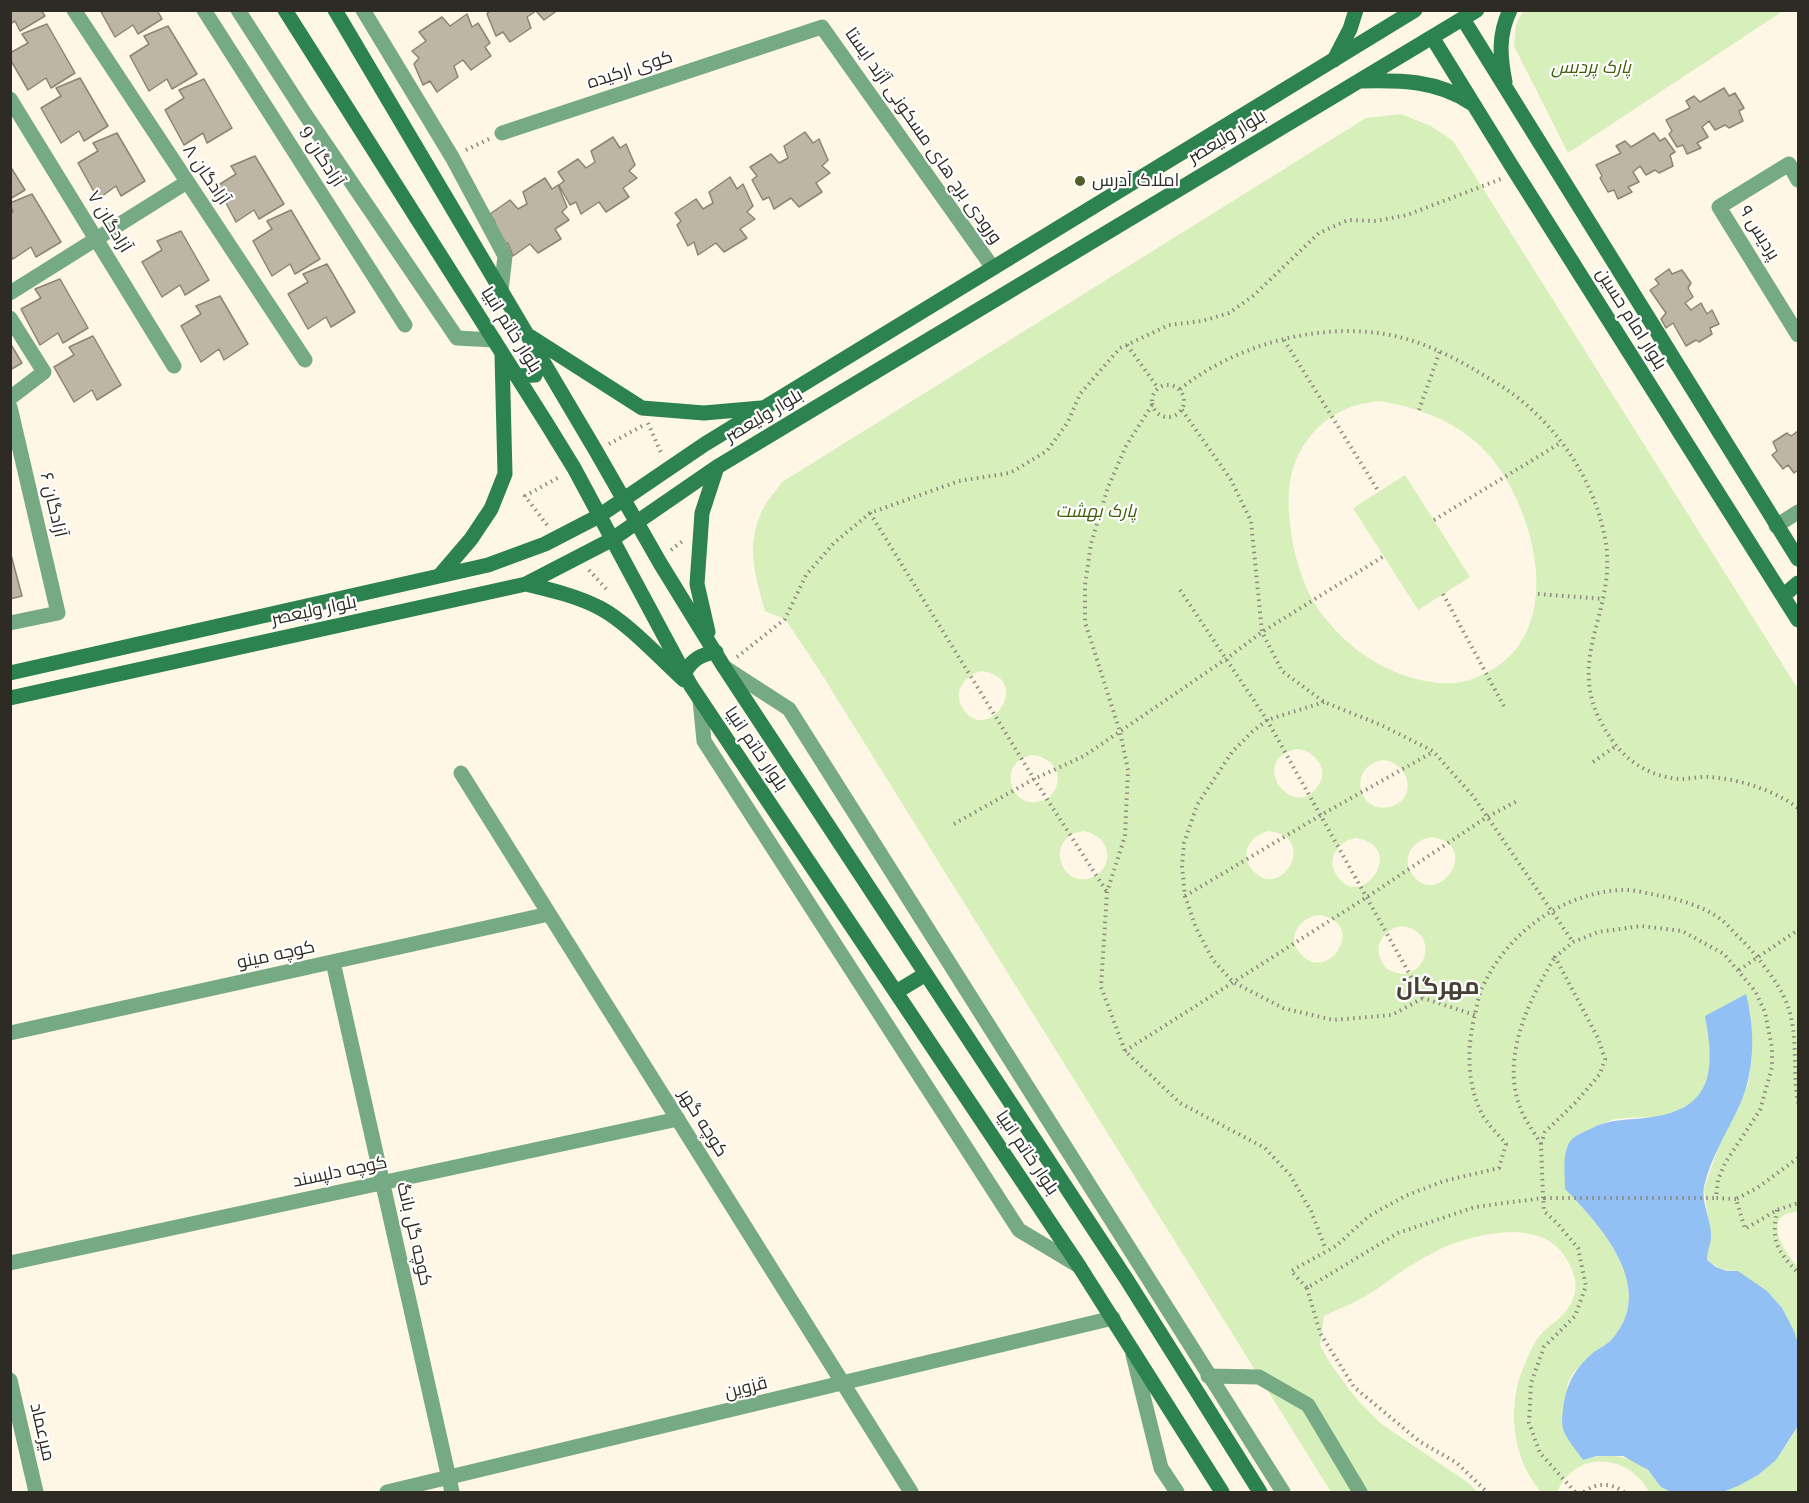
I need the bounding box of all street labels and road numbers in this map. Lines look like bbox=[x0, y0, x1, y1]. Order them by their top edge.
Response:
street label: ورودی برج های مسکونی آژند ایستا bbox=[840, 24, 1006, 248]
street label: کوی ارکیده bbox=[584, 46, 676, 94]
street label: بلوار ولیعصر bbox=[1184, 105, 1270, 169]
street label: آزادگان 9 bbox=[294, 123, 348, 191]
street label: آزادگان ۸ bbox=[178, 141, 234, 209]
street label: آزادگان ۷ bbox=[82, 187, 136, 257]
street label: پردیس ۹ bbox=[1734, 202, 1784, 264]
street label: بلوار امام حسین bbox=[1591, 264, 1671, 374]
street label: بلوار خاتم انبیا bbox=[476, 283, 546, 377]
street label: بلوار ولیعصر bbox=[721, 384, 807, 448]
street label: آزادگان ۶ bbox=[35, 470, 71, 540]
street label: بلوار ولیعصر bbox=[269, 591, 359, 631]
street label: بلوار خاتم انبیا bbox=[720, 703, 792, 795]
street label: کوچه مینو bbox=[235, 936, 317, 974]
street label: کوچه گهر bbox=[674, 1085, 732, 1161]
street label: بلوار خاتم انبیا bbox=[991, 1107, 1063, 1199]
street label: کوچه دلپسند bbox=[291, 1151, 389, 1193]
street label: کوچه گل بانگ bbox=[392, 1180, 436, 1288]
street label: قزوین bbox=[722, 1372, 770, 1404]
street label: میرعماد bbox=[25, 1401, 59, 1463]

